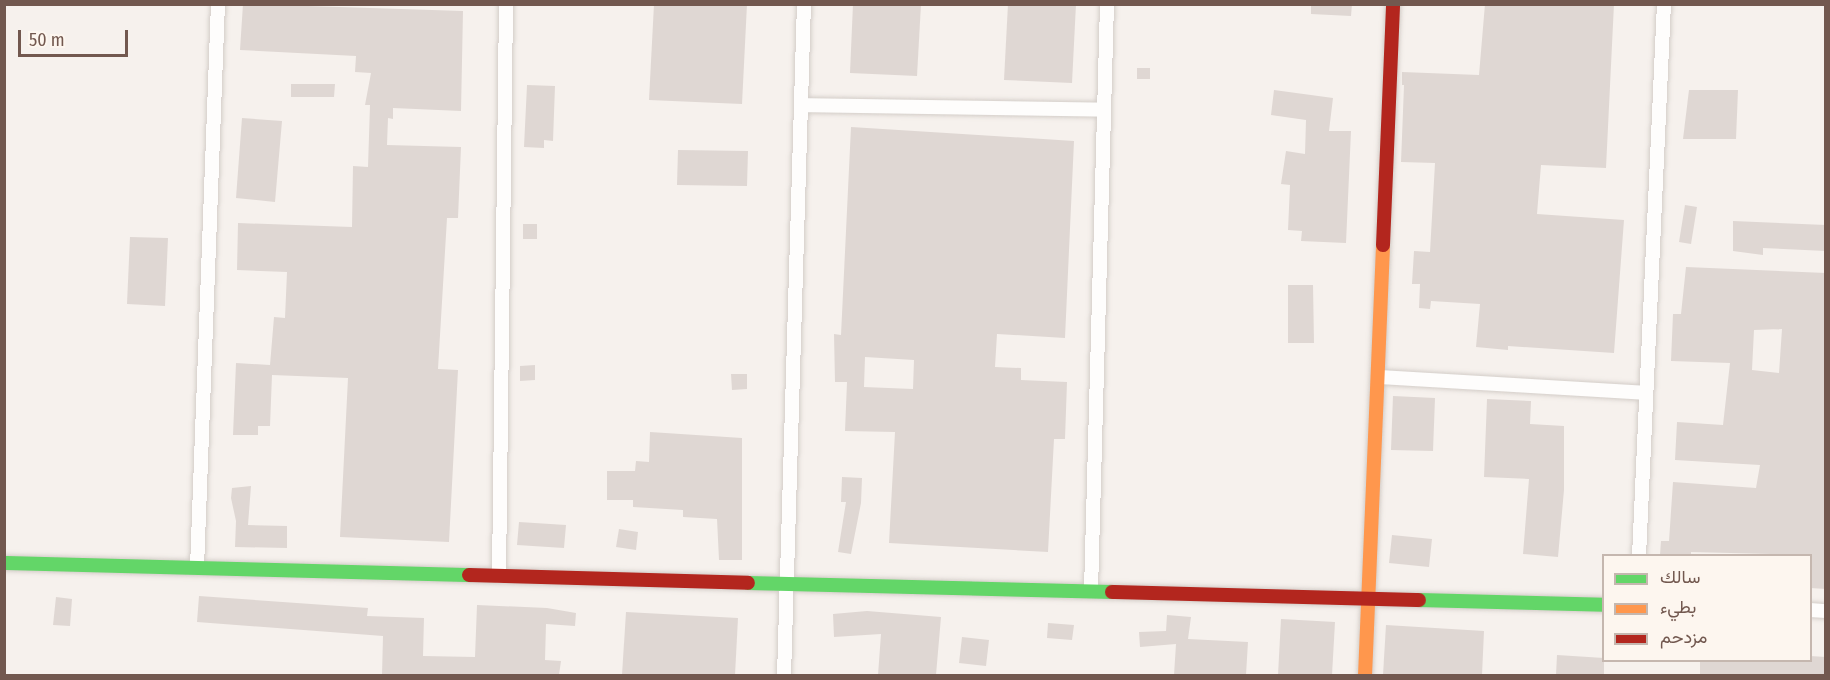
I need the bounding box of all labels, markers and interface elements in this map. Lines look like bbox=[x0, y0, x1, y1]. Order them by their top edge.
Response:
scale bar bbox=[21, 18, 130, 56]
text: 50 m bbox=[29, 29, 65, 51]
legend bbox=[1602, 554, 1812, 662]
text: سالك bbox=[1660, 566, 1700, 588]
text: بطيء bbox=[1660, 596, 1696, 618]
text: مزدحم bbox=[1660, 626, 1707, 648]

